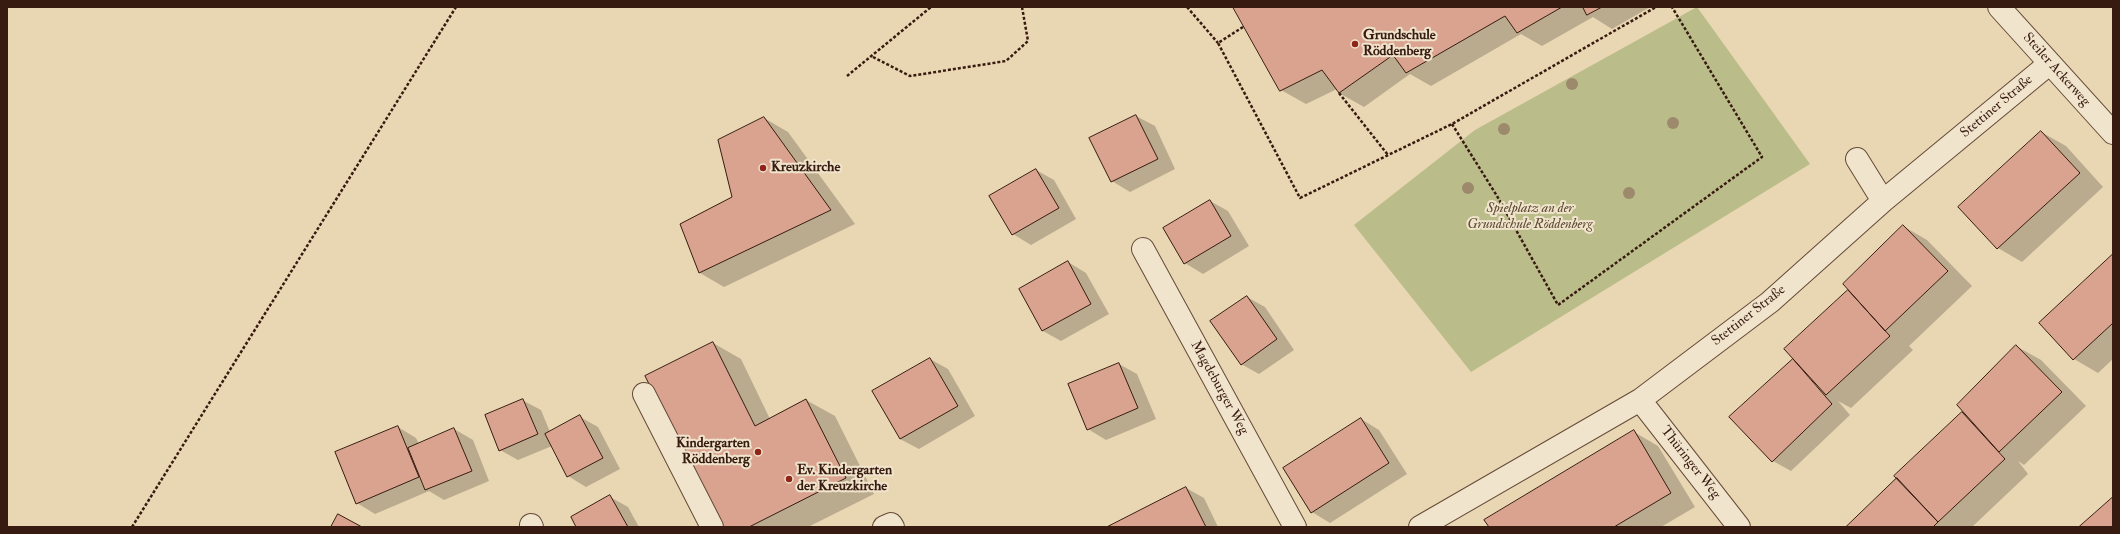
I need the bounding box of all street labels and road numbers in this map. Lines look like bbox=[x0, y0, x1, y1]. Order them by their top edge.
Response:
street label: Steiler Ackerweg bbox=[2019, 30, 2093, 110]
street label: Stettiner Straße bbox=[1958, 72, 2036, 142]
street label: Stettiner Straße bbox=[1709, 282, 1789, 350]
street label: Magdeburger Weg bbox=[1186, 338, 1252, 438]
street label: Thüringer Weg bbox=[1656, 423, 1724, 503]

